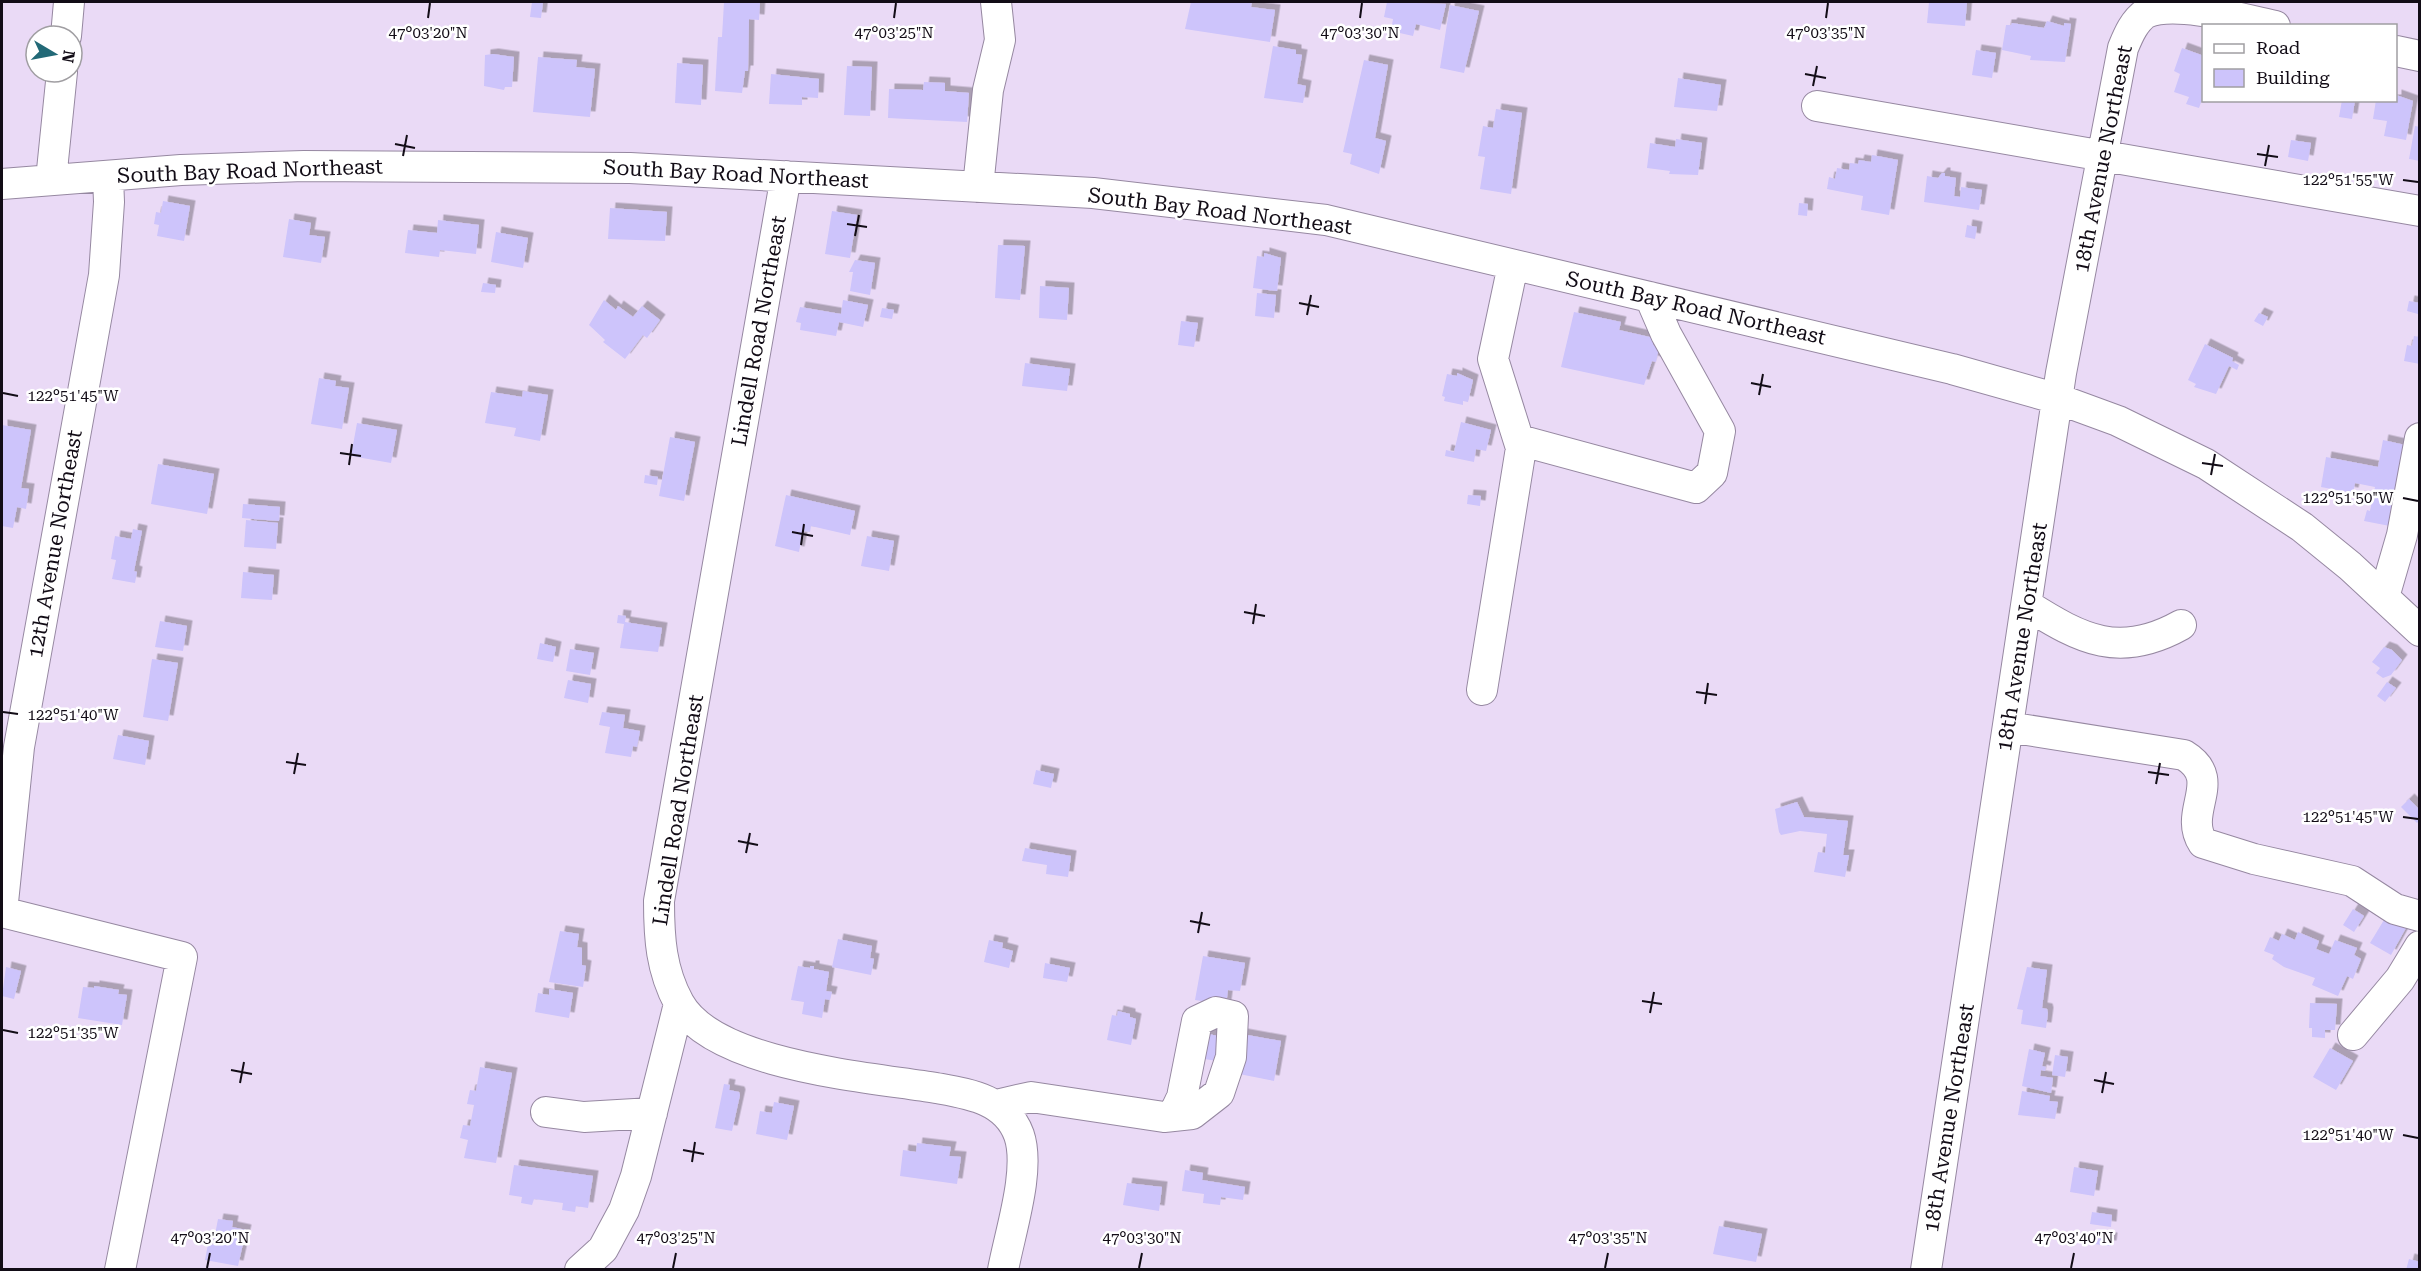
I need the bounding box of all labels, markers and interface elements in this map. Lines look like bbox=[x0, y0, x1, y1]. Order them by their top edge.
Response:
north arrow bbox=[24, 24, 84, 84]
text: 47°03'20"N bbox=[388, 24, 468, 42]
text: 47°03'25"N bbox=[854, 24, 934, 42]
text: 47°03'30"N bbox=[1320, 24, 1400, 42]
text: 47°03'35"N bbox=[1786, 24, 1866, 42]
legend bbox=[2202, 24, 2397, 102]
text: Road bbox=[2256, 37, 2301, 58]
street label: 18th Avenue Northeast bbox=[2069, 43, 2137, 275]
text: N bbox=[58, 49, 79, 64]
text: Building bbox=[2256, 67, 2330, 88]
street label: South Bay Road Northeast bbox=[117, 154, 383, 188]
street label: South Bay Road Northeast bbox=[603, 155, 870, 193]
text: 122°51'55"W bbox=[2303, 171, 2394, 189]
street label: South Bay Road Northeast bbox=[1087, 183, 1354, 239]
street label: Lindell Road Northeast bbox=[727, 214, 791, 448]
street label: South Bay Road Northeast bbox=[1564, 266, 1828, 350]
text: 122°51'45"W bbox=[28, 387, 119, 405]
street label: 12th Avenue Northeast bbox=[23, 428, 87, 660]
text: 122°51'50"W bbox=[2303, 489, 2394, 507]
street label: 18th Avenue Northeast bbox=[1992, 521, 2052, 753]
street label: Lindell Road Northeast bbox=[648, 693, 708, 927]
text: 122°51'40"W bbox=[28, 706, 119, 724]
text: 122°51'45"W bbox=[2303, 808, 2394, 826]
street label: 18th Avenue Northeast bbox=[1919, 1002, 1979, 1234]
text: 122°51'35"W bbox=[28, 1024, 119, 1042]
text: 122°51'40"W bbox=[2303, 1126, 2394, 1144]
text: 47°03'20"N bbox=[170, 1229, 250, 1247]
text: 47°03'25"N bbox=[636, 1229, 716, 1247]
text: 47°03'30"N bbox=[1102, 1229, 1182, 1247]
text: 47°03'35"N bbox=[1568, 1229, 1648, 1247]
text: 47°03'40"N bbox=[2034, 1229, 2114, 1247]

